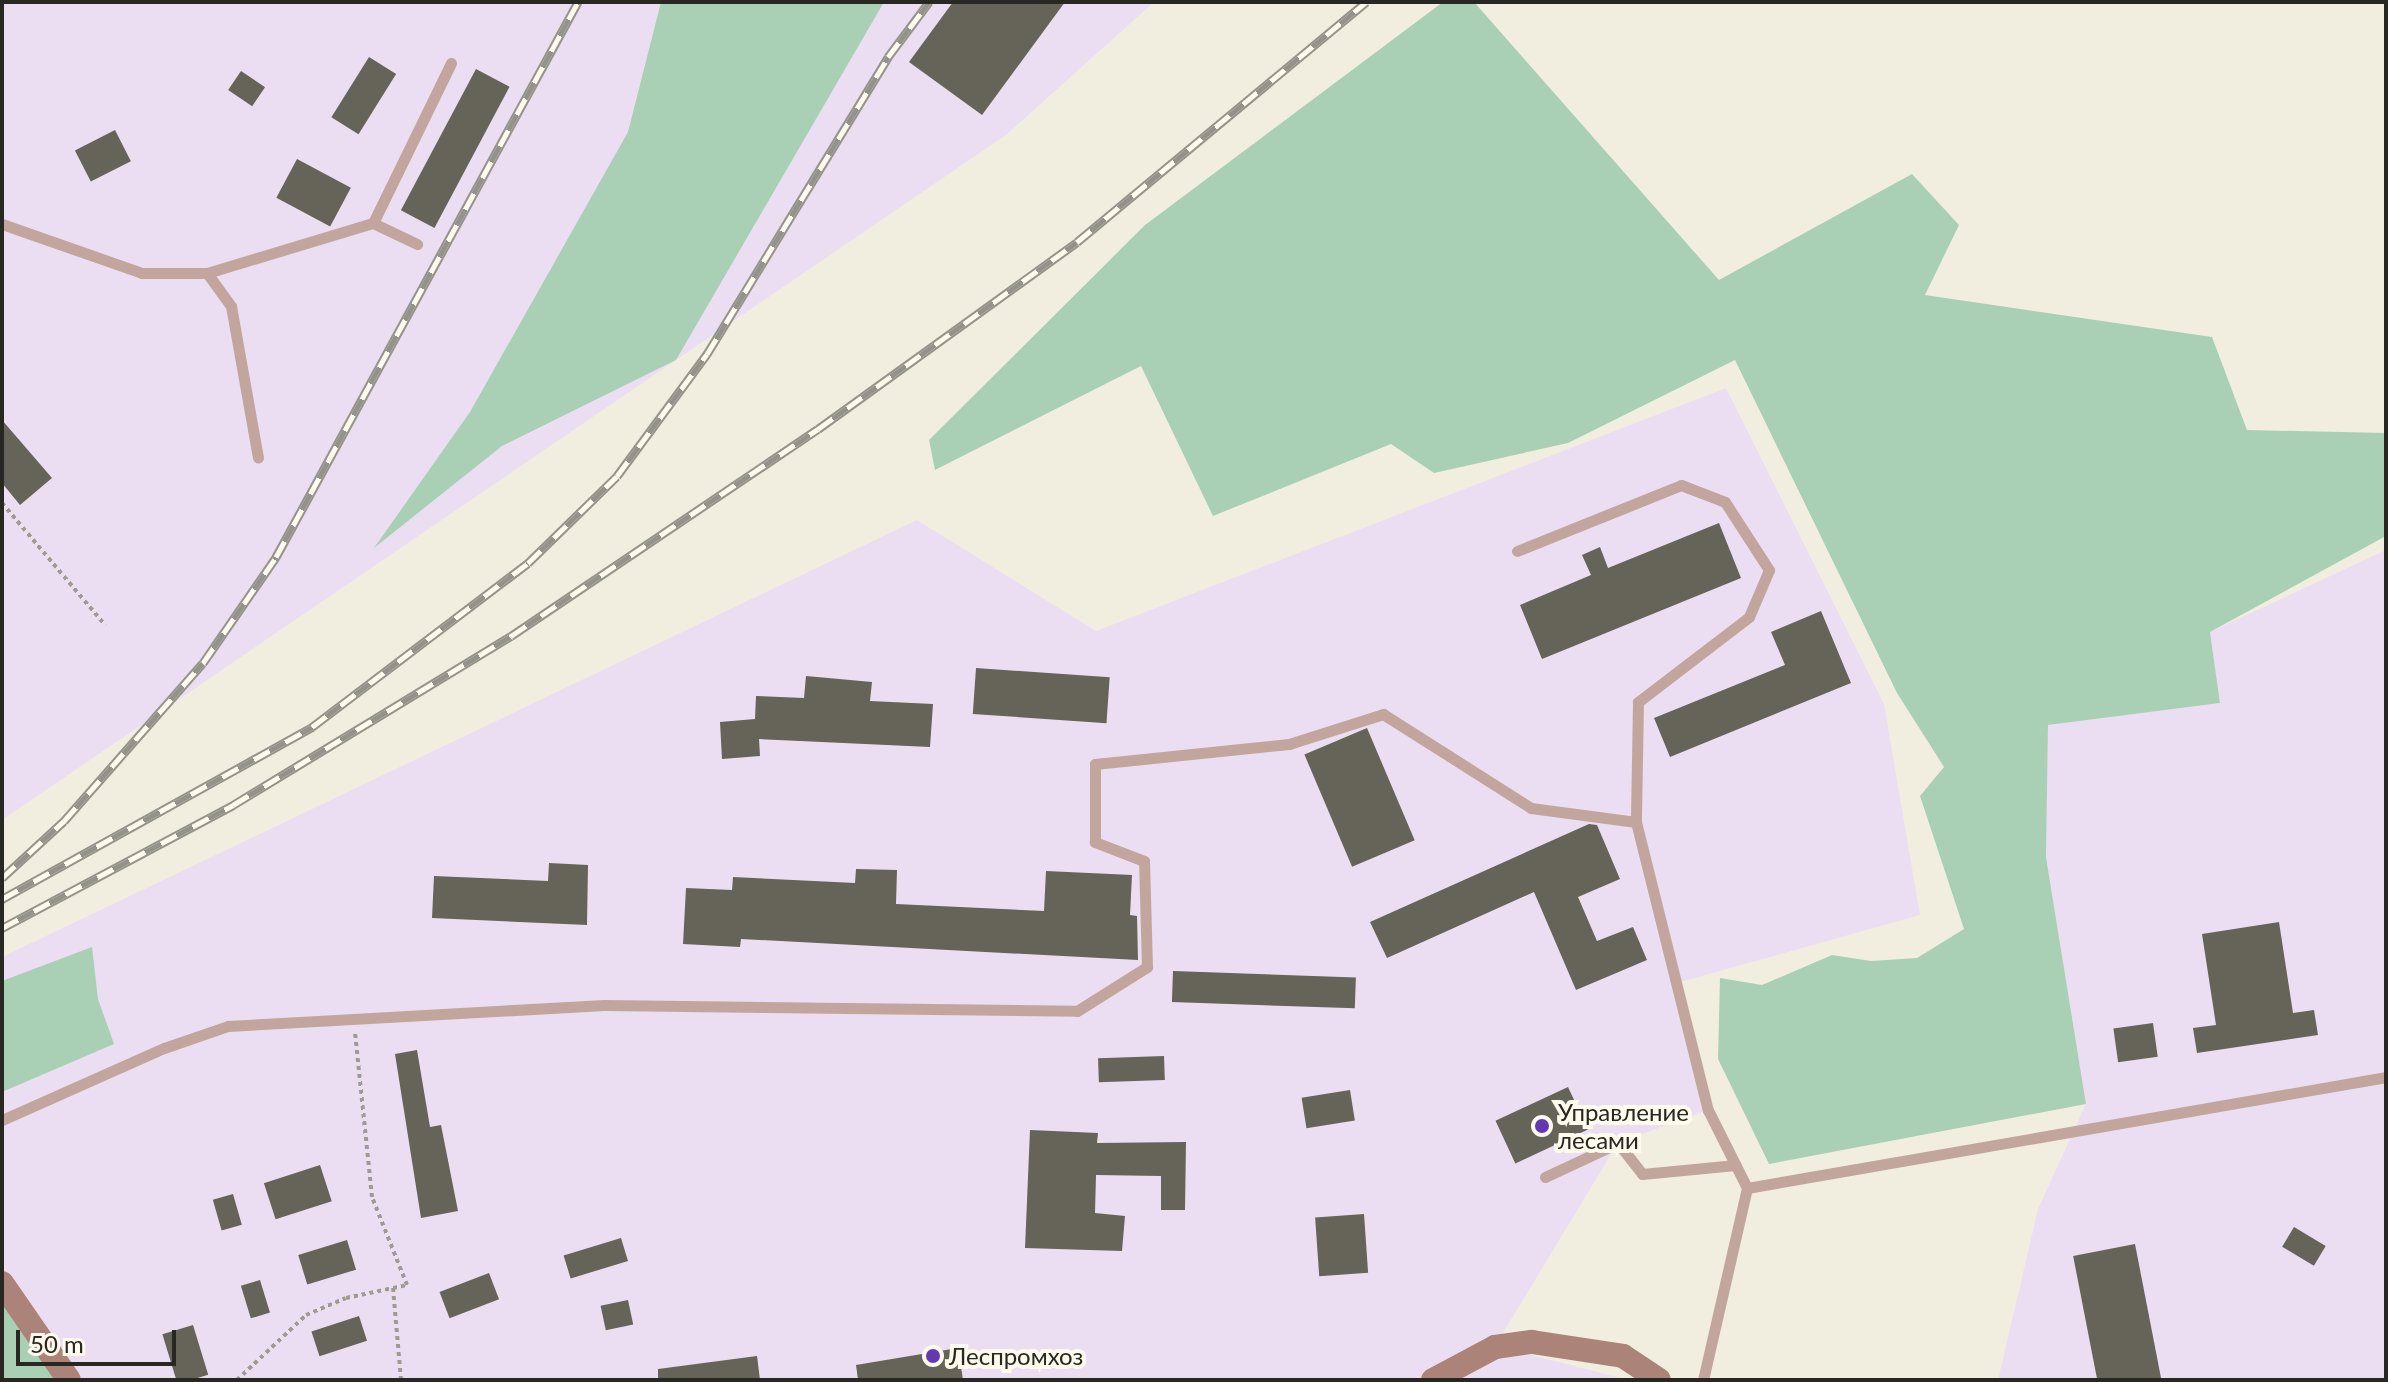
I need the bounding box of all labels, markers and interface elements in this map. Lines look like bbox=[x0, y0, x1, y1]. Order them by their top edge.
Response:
place label: Управление лесами bbox=[1558, 1098, 1689, 1154]
marker: Управление лесами bbox=[1533, 1117, 1551, 1135]
scale bar bbox=[20, 1314, 180, 1364]
text: 50 m bbox=[30, 1329, 84, 1358]
place label: Леспромхоз bbox=[949, 1342, 1083, 1370]
marker: Леспромхоз bbox=[924, 1347, 942, 1365]

